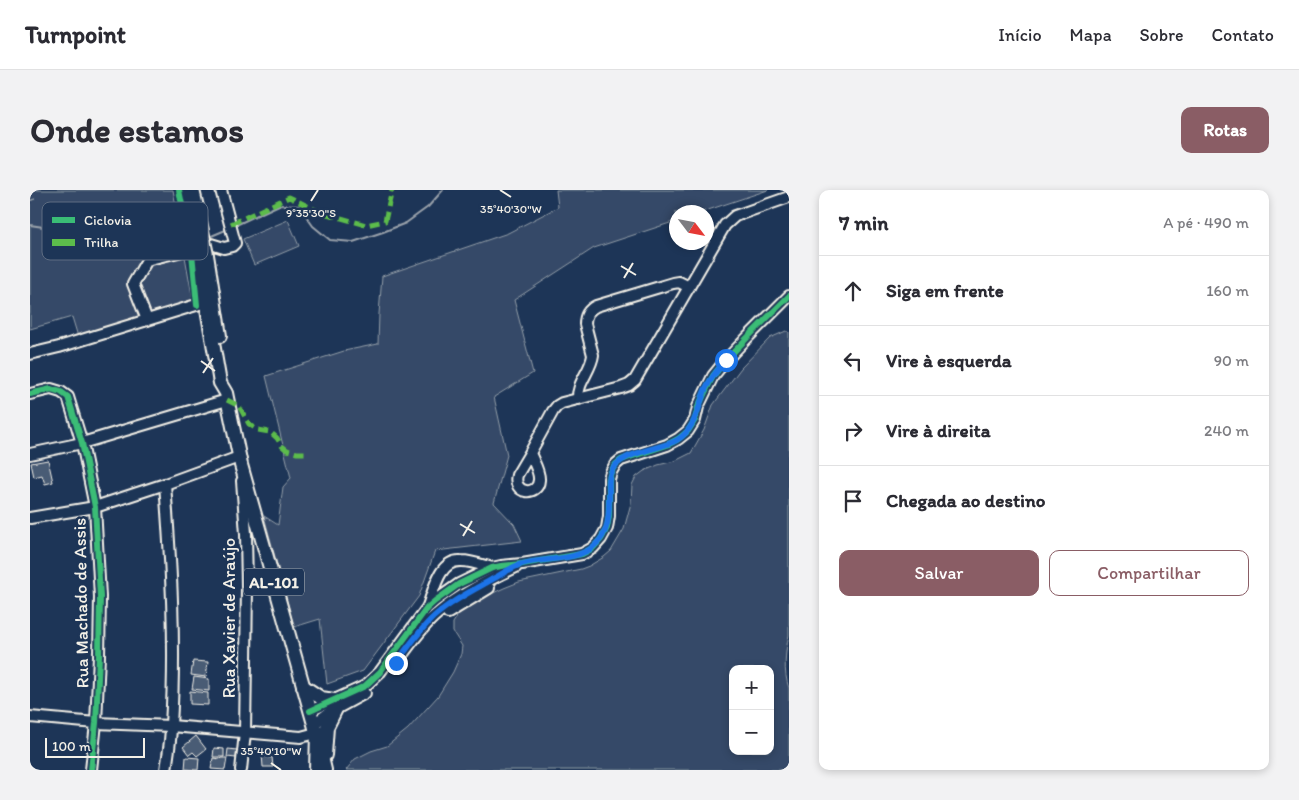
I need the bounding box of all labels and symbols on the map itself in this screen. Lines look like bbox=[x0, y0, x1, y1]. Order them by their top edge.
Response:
legend bbox=[42, 202, 208, 260]
text: 35°40'30"W bbox=[480, 202, 542, 216]
north arrow bbox=[669, 205, 714, 250]
text: 9°35'30"S bbox=[286, 206, 336, 220]
text: Ciclovia bbox=[84, 212, 132, 229]
text: Trilha bbox=[84, 234, 118, 251]
route start bbox=[715, 349, 738, 372]
street label: Rua Machado de Assis bbox=[69, 518, 93, 688]
street label: Rua Xavier de Araújo bbox=[218, 538, 240, 698]
road number: AL-101 bbox=[244, 568, 304, 596]
route end bbox=[385, 652, 408, 675]
scale bar bbox=[45, 735, 145, 758]
text: 35°40'10"W bbox=[241, 744, 301, 758]

